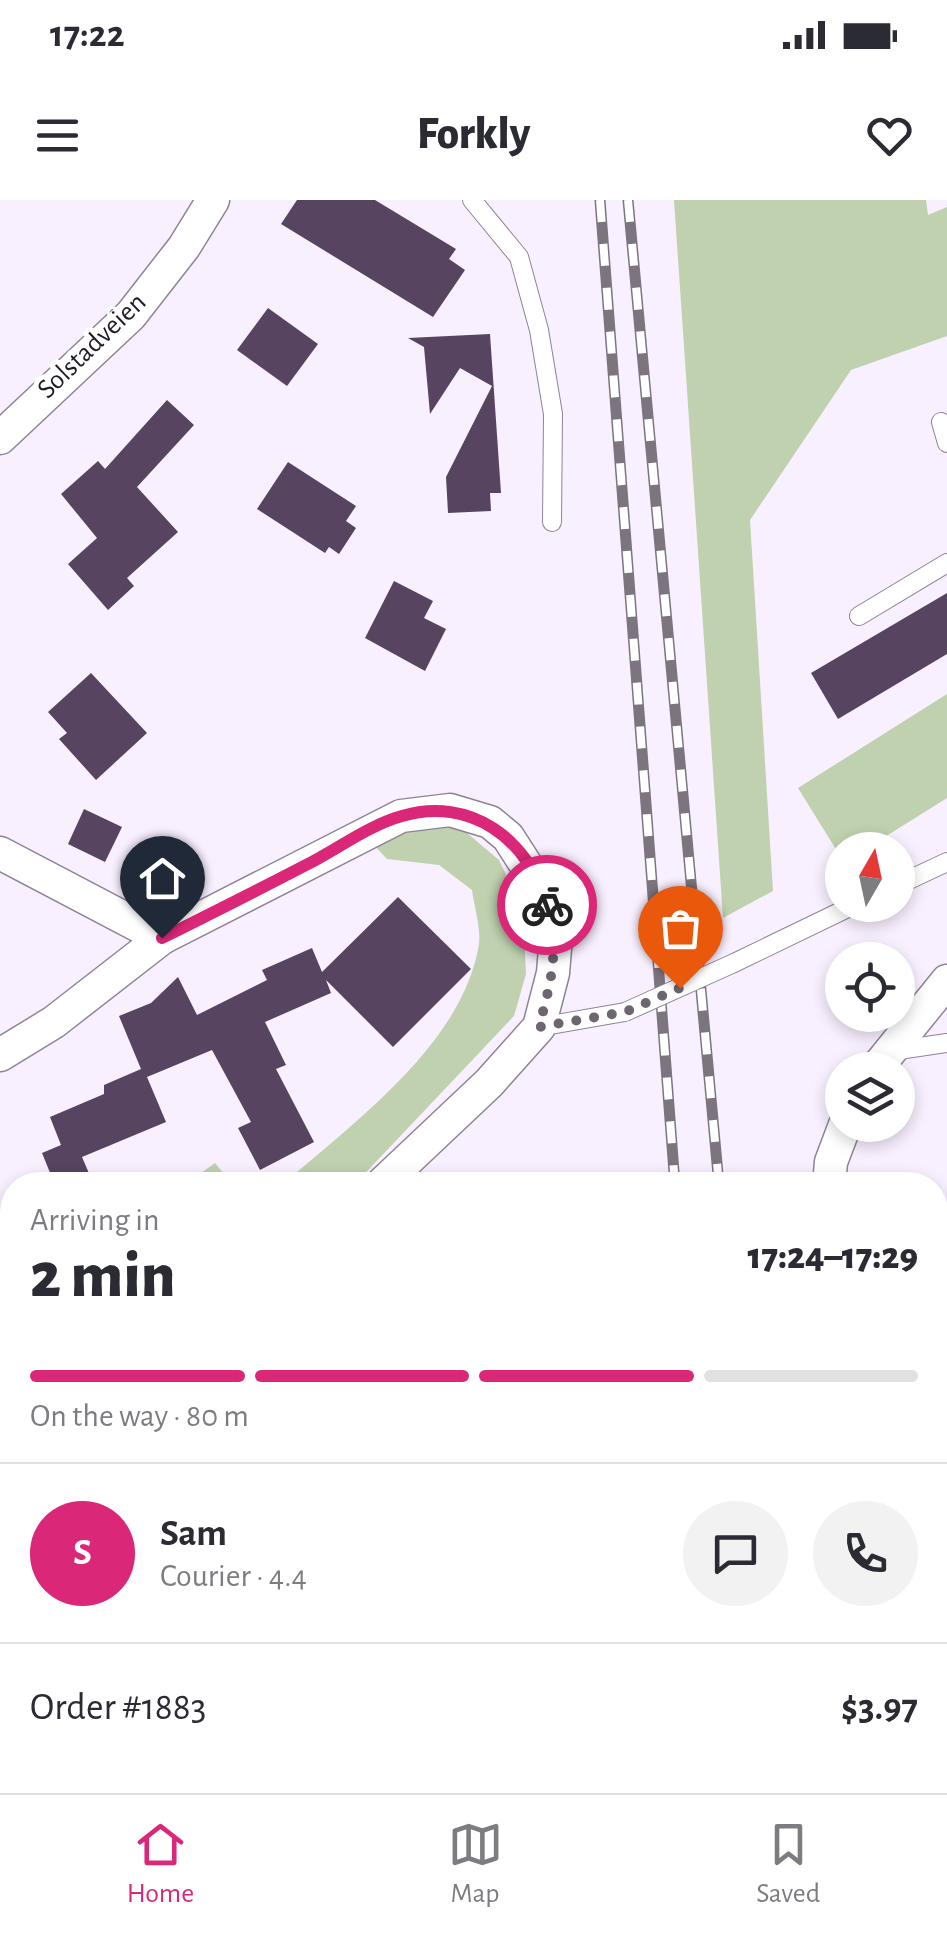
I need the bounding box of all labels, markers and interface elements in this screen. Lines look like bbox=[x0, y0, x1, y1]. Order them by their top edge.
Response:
text: 17:22 bbox=[50, 16, 125, 54]
icon: menu bbox=[30, 108, 85, 163]
icon: heart bbox=[862, 108, 917, 163]
text: Forkly bbox=[417, 112, 530, 157]
street label: Solstadveien bbox=[32, 288, 152, 404]
north arrow bbox=[825, 832, 915, 922]
map controls bbox=[825, 832, 915, 1142]
pin bbox=[120, 836, 205, 939]
icon: home bbox=[135, 851, 190, 906]
courier bbox=[497, 855, 597, 955]
icon: bike bbox=[520, 878, 575, 933]
pin bbox=[638, 886, 723, 989]
icon: bag bbox=[653, 901, 708, 956]
button: locate bbox=[825, 942, 915, 1032]
button: layers bbox=[825, 1052, 915, 1142]
text: Arriving in bbox=[30, 1204, 159, 1236]
text: 17:24–17:29 bbox=[748, 1238, 918, 1276]
text: 2 min bbox=[30, 1244, 176, 1309]
text: On the way · 80 m bbox=[30, 1400, 249, 1432]
button: chat bbox=[683, 1501, 788, 1606]
button: phone bbox=[813, 1501, 918, 1606]
text: Sam bbox=[160, 1515, 227, 1553]
text: S bbox=[73, 1534, 92, 1572]
text: Courier · 4.4 bbox=[160, 1560, 307, 1592]
text: Order #1883 bbox=[30, 1689, 206, 1727]
text: $3.97 bbox=[841, 1689, 918, 1727]
tab: Home bbox=[127, 1817, 194, 1911]
tab: Map bbox=[448, 1817, 503, 1911]
tab: Saved bbox=[756, 1817, 820, 1911]

